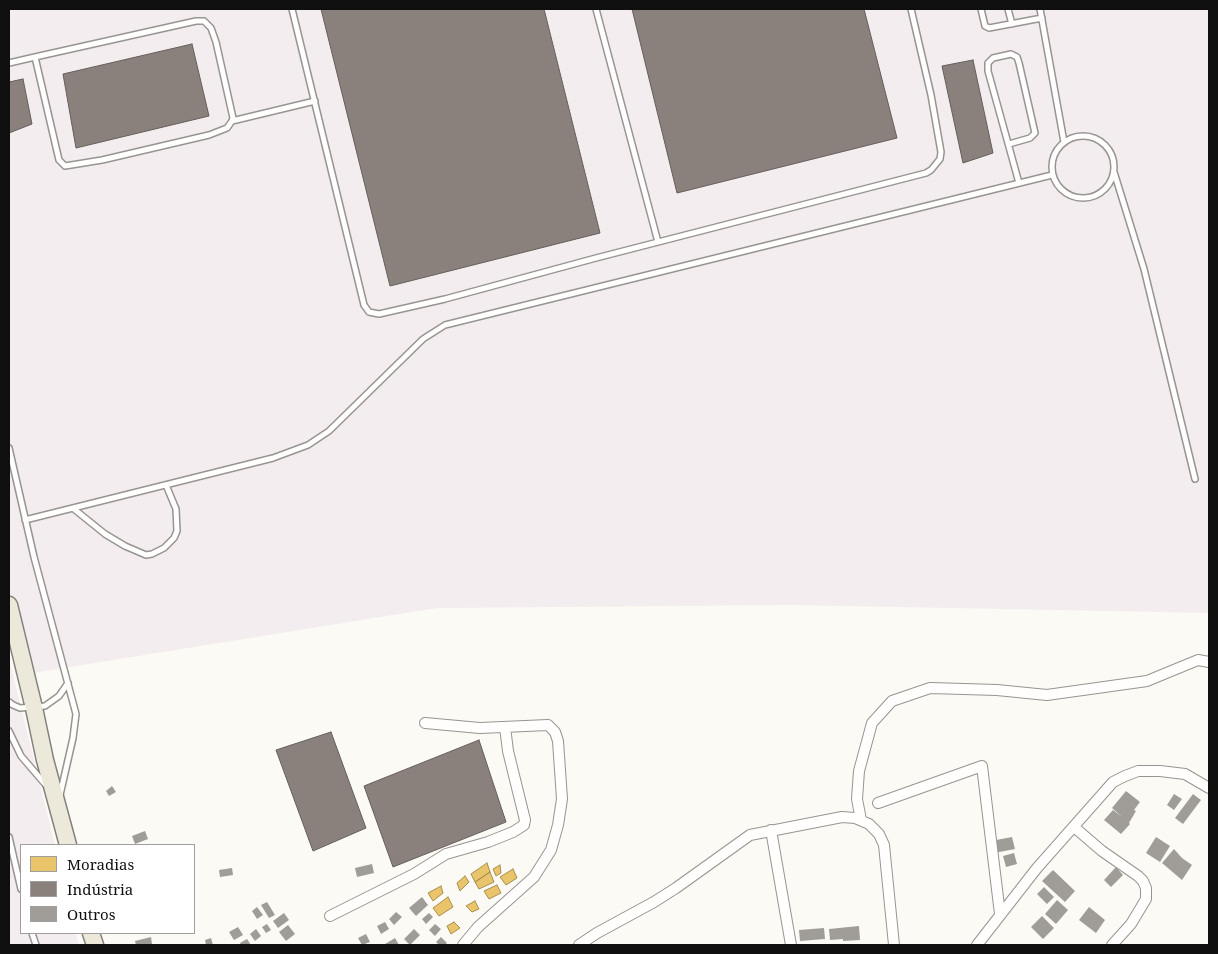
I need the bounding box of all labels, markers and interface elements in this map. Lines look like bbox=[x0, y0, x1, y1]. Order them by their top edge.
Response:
legend bbox=[20, 844, 195, 934]
text: Moradias bbox=[67, 854, 134, 874]
text: Indústria bbox=[67, 879, 133, 899]
text: Outros bbox=[67, 904, 115, 924]

